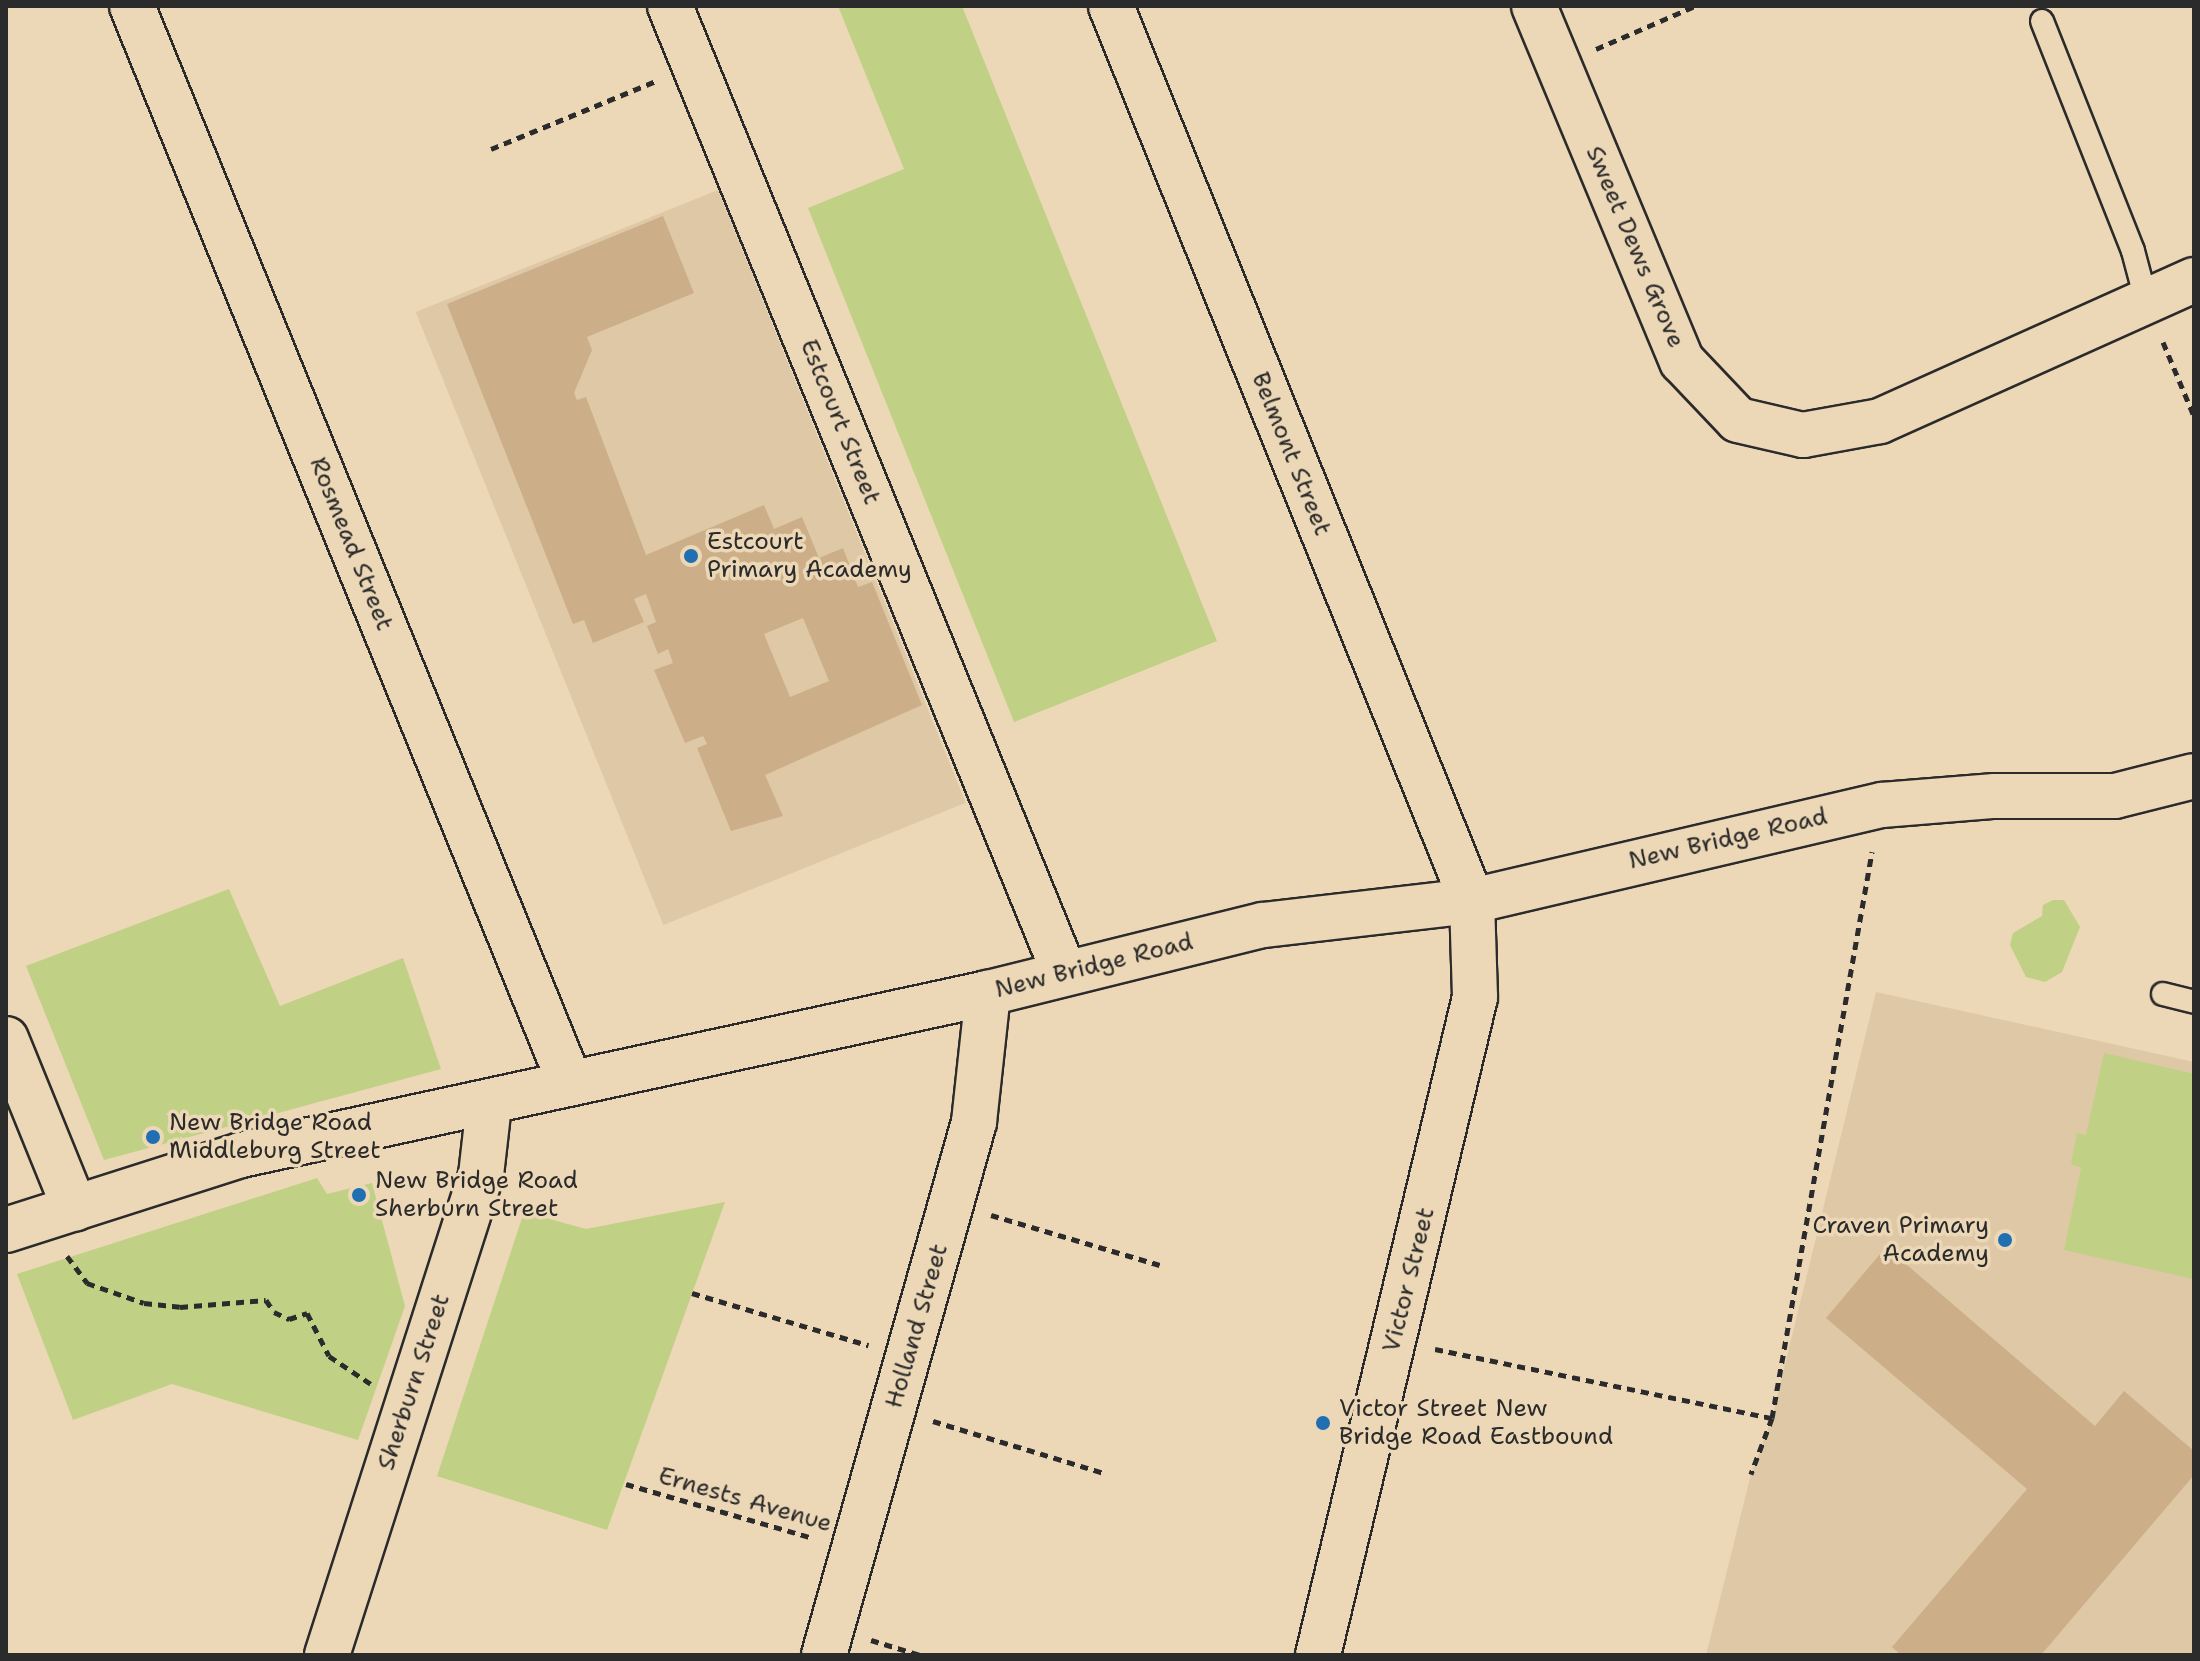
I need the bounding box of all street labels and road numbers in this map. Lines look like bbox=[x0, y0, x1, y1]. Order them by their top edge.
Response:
street label: Sweet Dews Grove bbox=[1579, 142, 1691, 352]
street label: Estcourt Street bbox=[794, 335, 886, 509]
street label: Belmont Street bbox=[1245, 368, 1337, 540]
street label: Rosmead Street bbox=[303, 453, 399, 635]
street label: New Bridge Road bbox=[1626, 802, 1830, 876]
street label: New Bridge Road bbox=[992, 927, 1196, 1005]
street label: Victor Street bbox=[1377, 1205, 1441, 1355]
street label: Holland Street bbox=[880, 1241, 954, 1411]
street label: Sherburn Street bbox=[372, 1290, 456, 1474]
street label: Ernests Avenue bbox=[655, 1461, 835, 1539]

